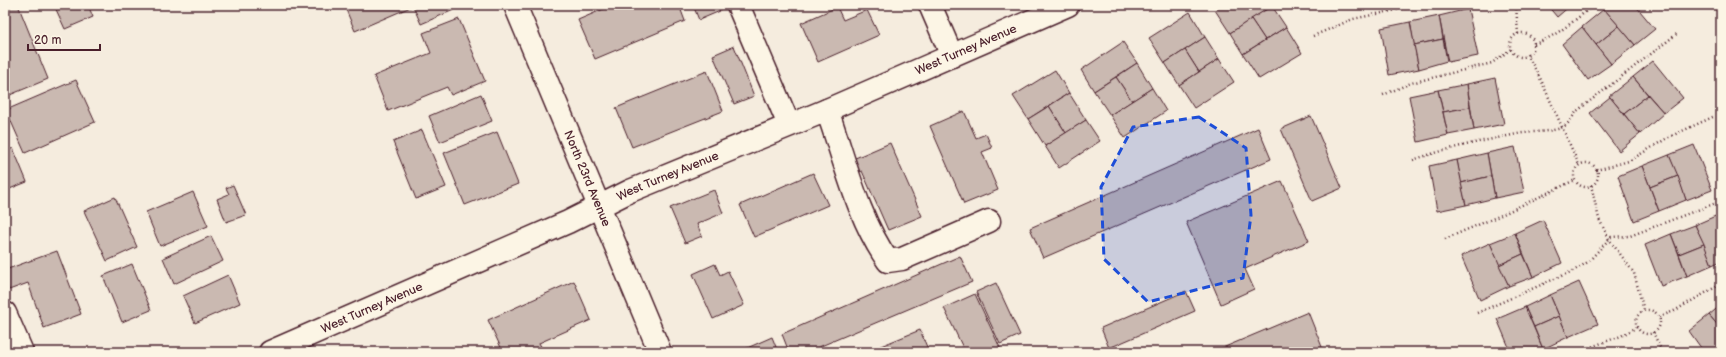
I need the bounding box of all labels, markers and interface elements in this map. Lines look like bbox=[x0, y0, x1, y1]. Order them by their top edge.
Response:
street label: West Turney Avenue bbox=[913, 21, 1019, 78]
scale bar bbox=[28, 26, 100, 52]
text: 20 m bbox=[34, 33, 61, 48]
street label: North 23rd Avenue bbox=[561, 128, 614, 229]
street label: West Turney Avenue bbox=[614, 148, 721, 204]
street label: West Turney Avenue bbox=[319, 279, 425, 336]

